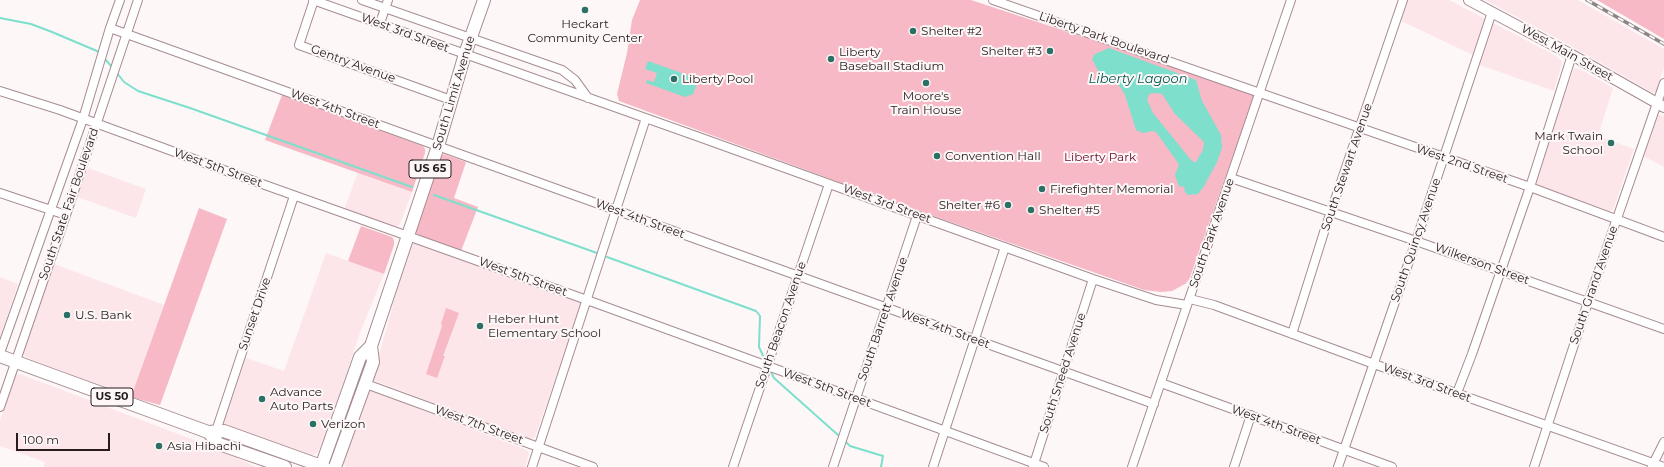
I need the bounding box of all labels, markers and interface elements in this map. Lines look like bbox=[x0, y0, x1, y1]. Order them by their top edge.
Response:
marker: Heckart Community Center bbox=[580, 5, 590, 15]
street label: Liberty Park Boulevard bbox=[1037, 9, 1171, 67]
street label: West 3rd Street bbox=[359, 10, 451, 56]
place label: Heckart Community Center bbox=[528, 17, 642, 45]
street label: West Main Street bbox=[1518, 22, 1616, 84]
place label: Shelter #2 bbox=[921, 24, 982, 38]
marker: Shelter #2 bbox=[908, 26, 918, 36]
street label: South Limit Avenue bbox=[430, 34, 478, 152]
street label: Gentry Avenue bbox=[309, 42, 397, 86]
place label: Shelter #3 bbox=[981, 44, 1042, 58]
place label: Liberty Baseball Stadium bbox=[839, 45, 944, 73]
marker: Shelter #3 bbox=[1045, 46, 1055, 56]
marker: Liberty Baseball Stadium bbox=[826, 54, 836, 64]
water label: Liberty Lagoon bbox=[1089, 71, 1187, 87]
place label: Liberty Pool bbox=[682, 72, 754, 86]
marker: Liberty Pool bbox=[669, 74, 679, 84]
marker: Moore's Train House bbox=[921, 78, 931, 88]
street label: West 4th Street bbox=[288, 86, 382, 132]
place label: Moore's Train House bbox=[890, 89, 962, 117]
street label: South Stewart Avenue bbox=[1318, 101, 1376, 233]
street label: South State Fair Boulevard bbox=[36, 126, 102, 282]
place label: Mark Twain School bbox=[1534, 129, 1603, 157]
marker: Mark Twain School bbox=[1606, 138, 1616, 148]
street label: West 2nd Street bbox=[1414, 142, 1510, 186]
street label: West 5th Street bbox=[172, 145, 264, 191]
place label: Convention Hall bbox=[945, 149, 1041, 163]
park label: Liberty Park bbox=[1064, 150, 1136, 164]
marker: Convention Hall bbox=[932, 151, 942, 161]
road number: US 65 bbox=[409, 160, 451, 178]
street label: South Park Avenue bbox=[1186, 176, 1238, 290]
street label: South Quincy Avenue bbox=[1388, 176, 1444, 304]
street label: West 3rd Street bbox=[841, 181, 933, 227]
place label: Firefighter Memorial bbox=[1050, 182, 1173, 196]
marker: Firefighter Memorial bbox=[1037, 184, 1047, 194]
street label: West 4th Street bbox=[593, 196, 687, 242]
place label: Shelter #6 bbox=[939, 198, 1000, 212]
marker: Shelter #6 bbox=[1003, 200, 1013, 210]
place label: Shelter #5 bbox=[1039, 203, 1100, 217]
marker: Shelter #5 bbox=[1026, 205, 1036, 215]
street label: South Grand Avenue bbox=[1567, 224, 1621, 346]
street label: Wilkerson Street bbox=[1433, 240, 1531, 288]
street label: West 5th Street bbox=[477, 254, 569, 300]
street label: South Barrett Avenue bbox=[855, 255, 911, 383]
street label: South Beacon Avenue bbox=[753, 260, 809, 390]
street label: Sunset Drive bbox=[236, 276, 274, 352]
street label: West 4th Street bbox=[898, 306, 992, 352]
place label: U.S. Bank bbox=[75, 308, 132, 322]
marker: U.S. Bank bbox=[62, 310, 72, 320]
street label: South Sneed Avenue bbox=[1037, 311, 1089, 435]
place label: Heber Hunt Elementary School bbox=[488, 312, 601, 340]
marker: Heber Hunt Elementary School bbox=[475, 321, 485, 331]
street label: West 3rd Street bbox=[1381, 360, 1473, 406]
street label: West 5th Street bbox=[781, 365, 873, 411]
place label: Advance Auto Parts bbox=[270, 385, 333, 413]
road number: US 50 bbox=[91, 388, 133, 406]
marker: Advance Auto Parts bbox=[257, 394, 267, 404]
street label: West 7th Street bbox=[433, 402, 525, 448]
street label: West 4th Street bbox=[1229, 402, 1323, 448]
place label: Verizon bbox=[321, 417, 366, 431]
marker: Verizon bbox=[308, 419, 318, 429]
scale bar bbox=[18, 425, 112, 451]
text: 100 m bbox=[23, 432, 59, 447]
place label: Asia Hibachi bbox=[167, 439, 241, 453]
marker: Asia Hibachi bbox=[154, 441, 164, 451]

